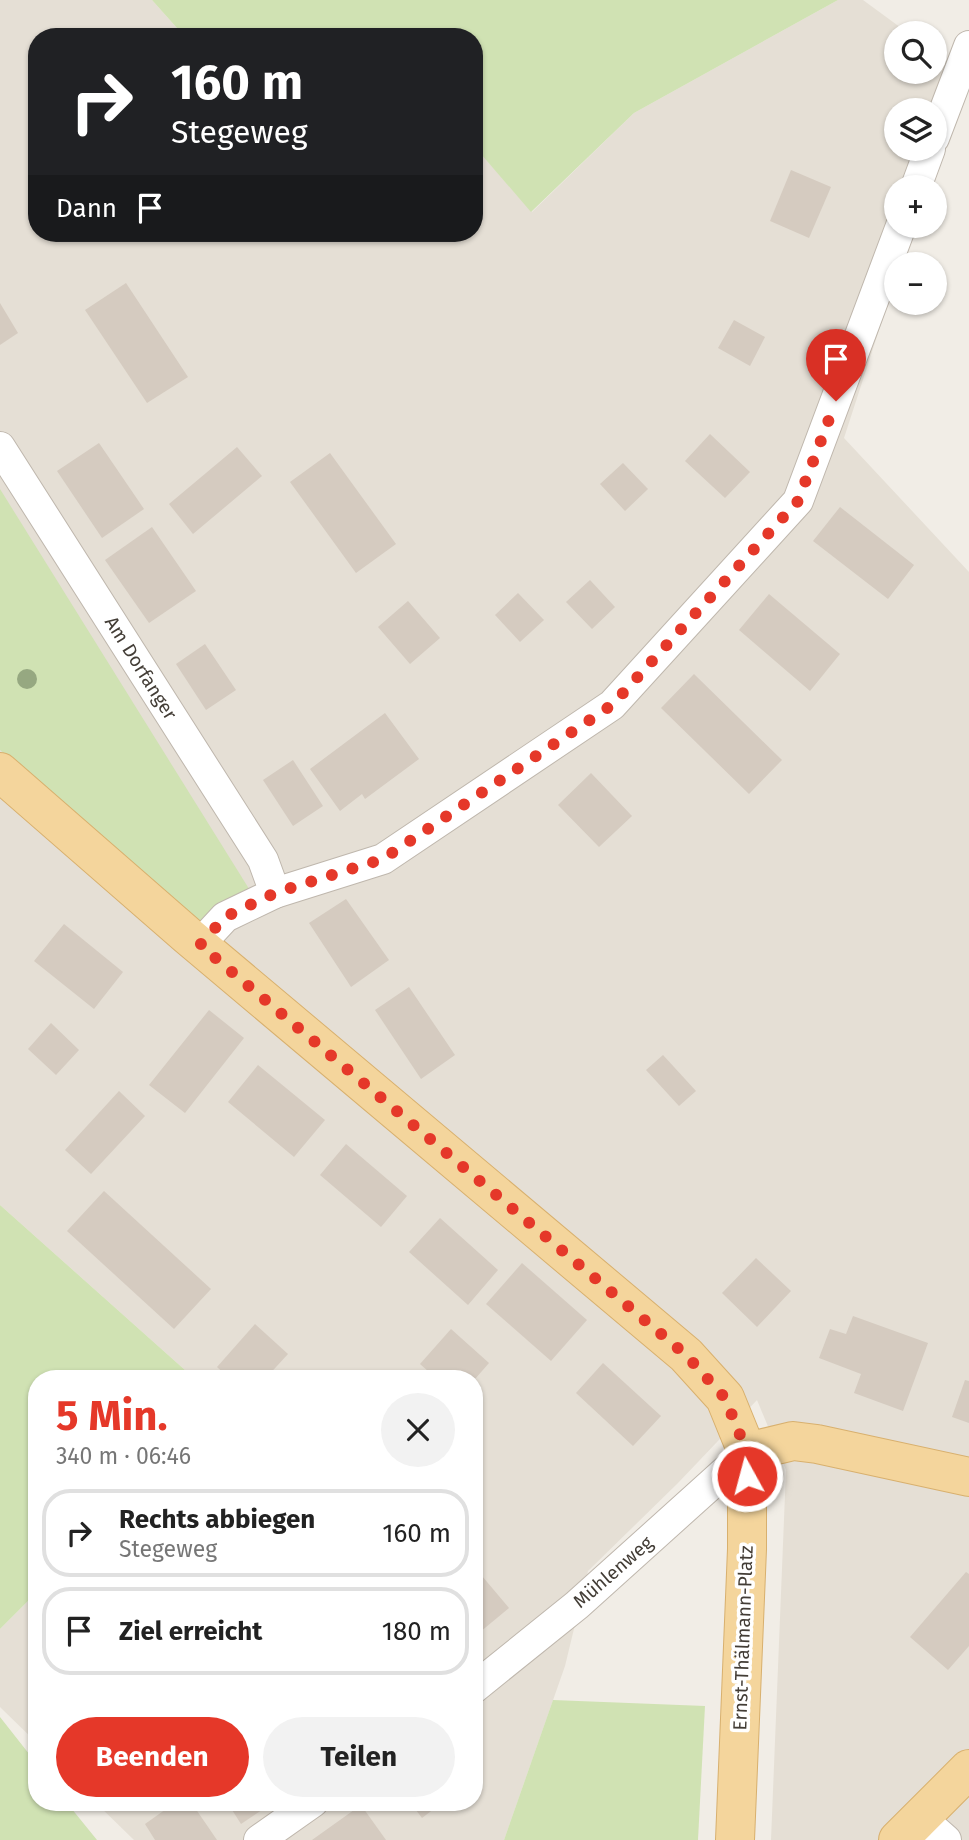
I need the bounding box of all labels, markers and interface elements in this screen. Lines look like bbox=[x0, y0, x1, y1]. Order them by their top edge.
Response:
map controls bbox=[884, 21, 947, 315]
button: search bbox=[884, 21, 947, 84]
text: 160 m bbox=[171, 53, 303, 112]
icon: right bbox=[56, 56, 147, 147]
button: layers bbox=[884, 98, 947, 161]
text: Stegeweg bbox=[171, 113, 308, 151]
button: + bbox=[884, 175, 947, 238]
icon: arrive bbox=[131, 189, 169, 227]
text: Dann bbox=[56, 193, 117, 224]
button: − bbox=[884, 252, 947, 315]
pin bbox=[806, 329, 866, 401]
icon: arrive bbox=[817, 340, 855, 378]
street label: Am Dorfanger bbox=[100, 612, 182, 725]
text: 5 Min. bbox=[56, 1391, 168, 1441]
button: close bbox=[381, 1393, 455, 1467]
position arrow bbox=[710, 1439, 784, 1513]
text: 340 m · 06:46 bbox=[56, 1442, 191, 1470]
text: Rechts abbiegen bbox=[119, 1504, 315, 1535]
icon: right bbox=[60, 1514, 98, 1552]
text: 160 m bbox=[382, 1518, 451, 1549]
street label: Mühlenweg bbox=[569, 1531, 658, 1613]
text: Stegeweg bbox=[119, 1535, 217, 1563]
street label: Ernst-Thälmann-Platz bbox=[728, 1545, 758, 1731]
icon: arrive bbox=[60, 1612, 98, 1650]
text: Ziel erreicht bbox=[119, 1616, 262, 1647]
text: 180 m bbox=[382, 1616, 451, 1647]
button: Beenden bbox=[56, 1717, 249, 1797]
button: Teilen bbox=[263, 1717, 455, 1797]

